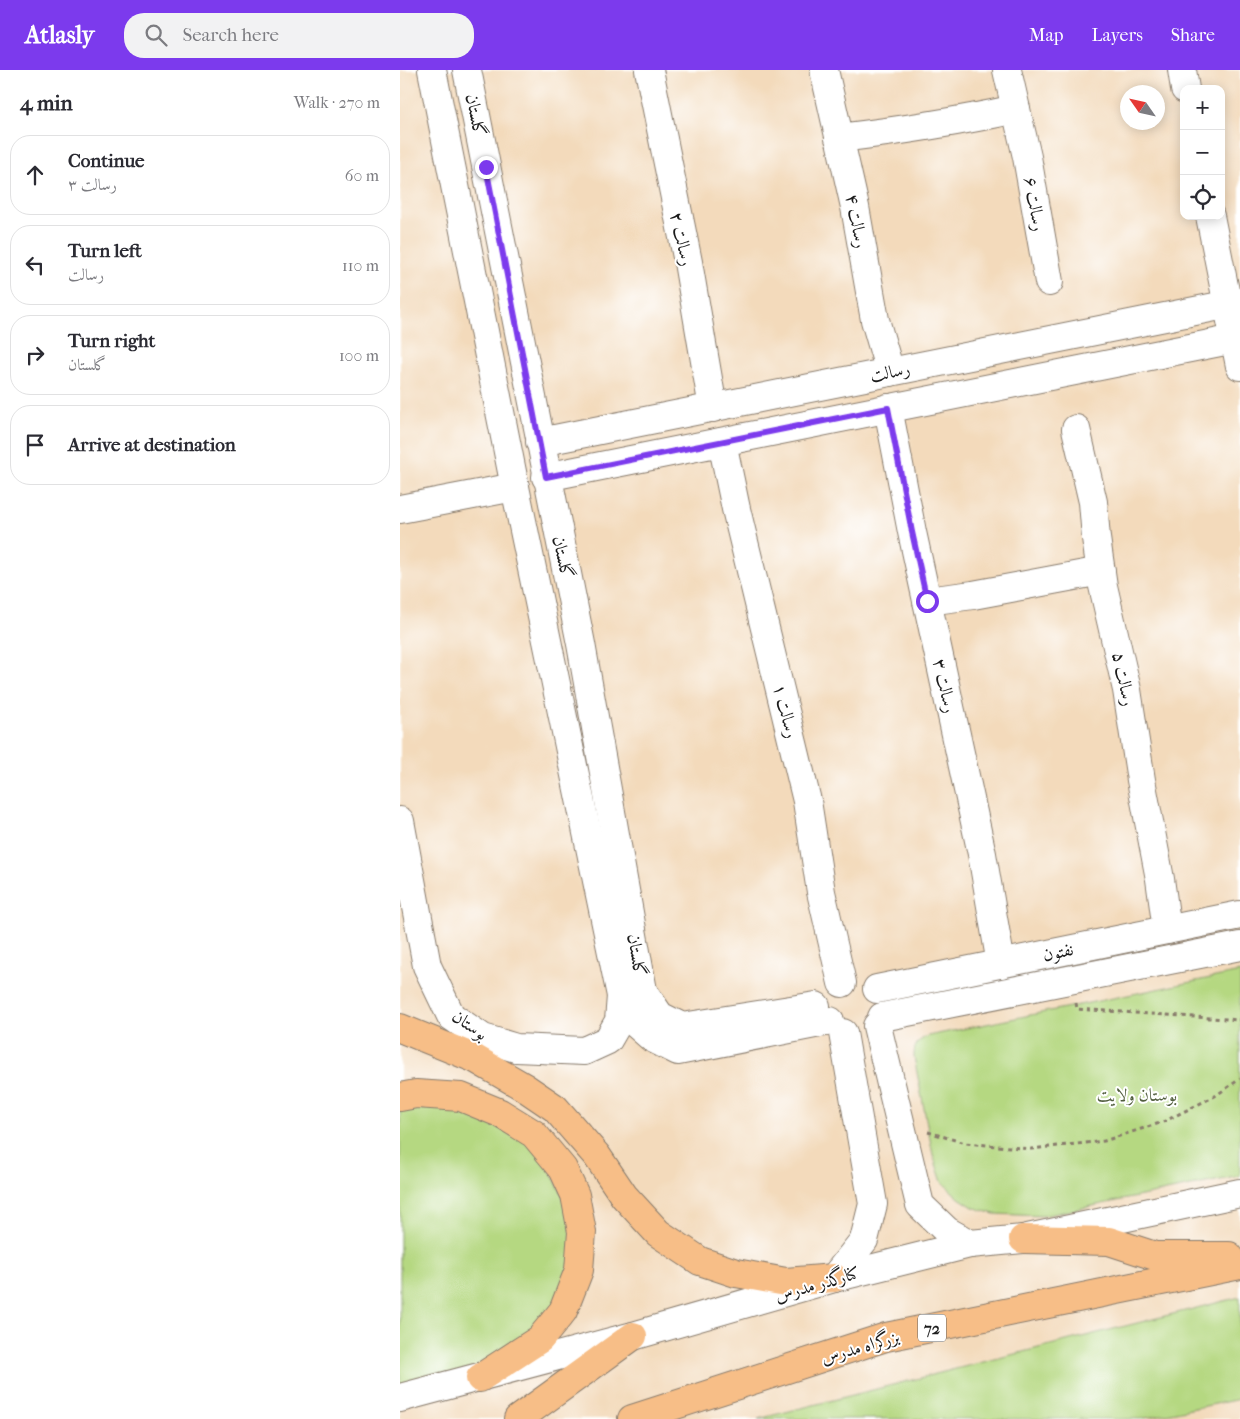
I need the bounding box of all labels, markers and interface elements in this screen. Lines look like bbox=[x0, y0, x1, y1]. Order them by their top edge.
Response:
search box bbox=[124, 13, 474, 58]
text: Atlasly bbox=[25, 21, 94, 49]
icon: search bbox=[142, 21, 170, 49]
text: Search here bbox=[182, 24, 279, 46]
text: Map bbox=[1029, 25, 1063, 46]
text: Layers bbox=[1091, 25, 1143, 46]
text: Share bbox=[1171, 25, 1215, 46]
north arrow bbox=[1120, 85, 1165, 130]
map controls bbox=[1180, 85, 1225, 220]
button: + bbox=[1180, 85, 1225, 130]
text: 4 min bbox=[20, 91, 73, 115]
street label: گلستان bbox=[461, 92, 491, 138]
text: Walk · 270 m bbox=[294, 93, 380, 112]
button: − bbox=[1180, 130, 1225, 175]
text: Continue bbox=[68, 150, 144, 172]
route end bbox=[475, 156, 498, 179]
icon: ahead bbox=[21, 161, 49, 189]
text: 60 m bbox=[345, 166, 379, 185]
text: رسالت ۳ bbox=[68, 175, 117, 194]
street label: رسالت ۶ bbox=[1020, 175, 1049, 233]
button: locate bbox=[1180, 175, 1225, 220]
street label: رسالت ۴ bbox=[841, 192, 872, 250]
street label: رسالت ۲ bbox=[666, 210, 697, 268]
text: Turn left bbox=[68, 240, 142, 262]
icon: left bbox=[21, 251, 49, 279]
text: 110 m bbox=[342, 256, 379, 275]
text: رسالت bbox=[68, 265, 104, 284]
text: Turn right bbox=[68, 330, 155, 352]
icon: right bbox=[21, 341, 49, 369]
text: 100 m bbox=[339, 346, 379, 365]
text: گلستان bbox=[68, 355, 106, 374]
street label: رسالت bbox=[868, 358, 912, 387]
icon: arrive bbox=[21, 431, 49, 459]
text: Arrive at destination bbox=[68, 434, 236, 456]
street label: گلستان bbox=[548, 534, 578, 580]
route start bbox=[916, 590, 939, 613]
street label: رسالت ۵ bbox=[1108, 650, 1139, 708]
street label: رسالت ۳ bbox=[929, 657, 960, 715]
street label: رسالت ۱ bbox=[769, 682, 802, 740]
street label: گلستان bbox=[623, 932, 651, 978]
street label: نفتون bbox=[1041, 939, 1076, 966]
street label: بوستان bbox=[448, 1006, 492, 1045]
park label: بوستان ولایت bbox=[1097, 1085, 1177, 1107]
street label: کنارگذر مدرس bbox=[772, 1259, 862, 1307]
road number: 72 bbox=[918, 1314, 946, 1342]
street label: بزرگراه مدرس bbox=[818, 1324, 902, 1369]

